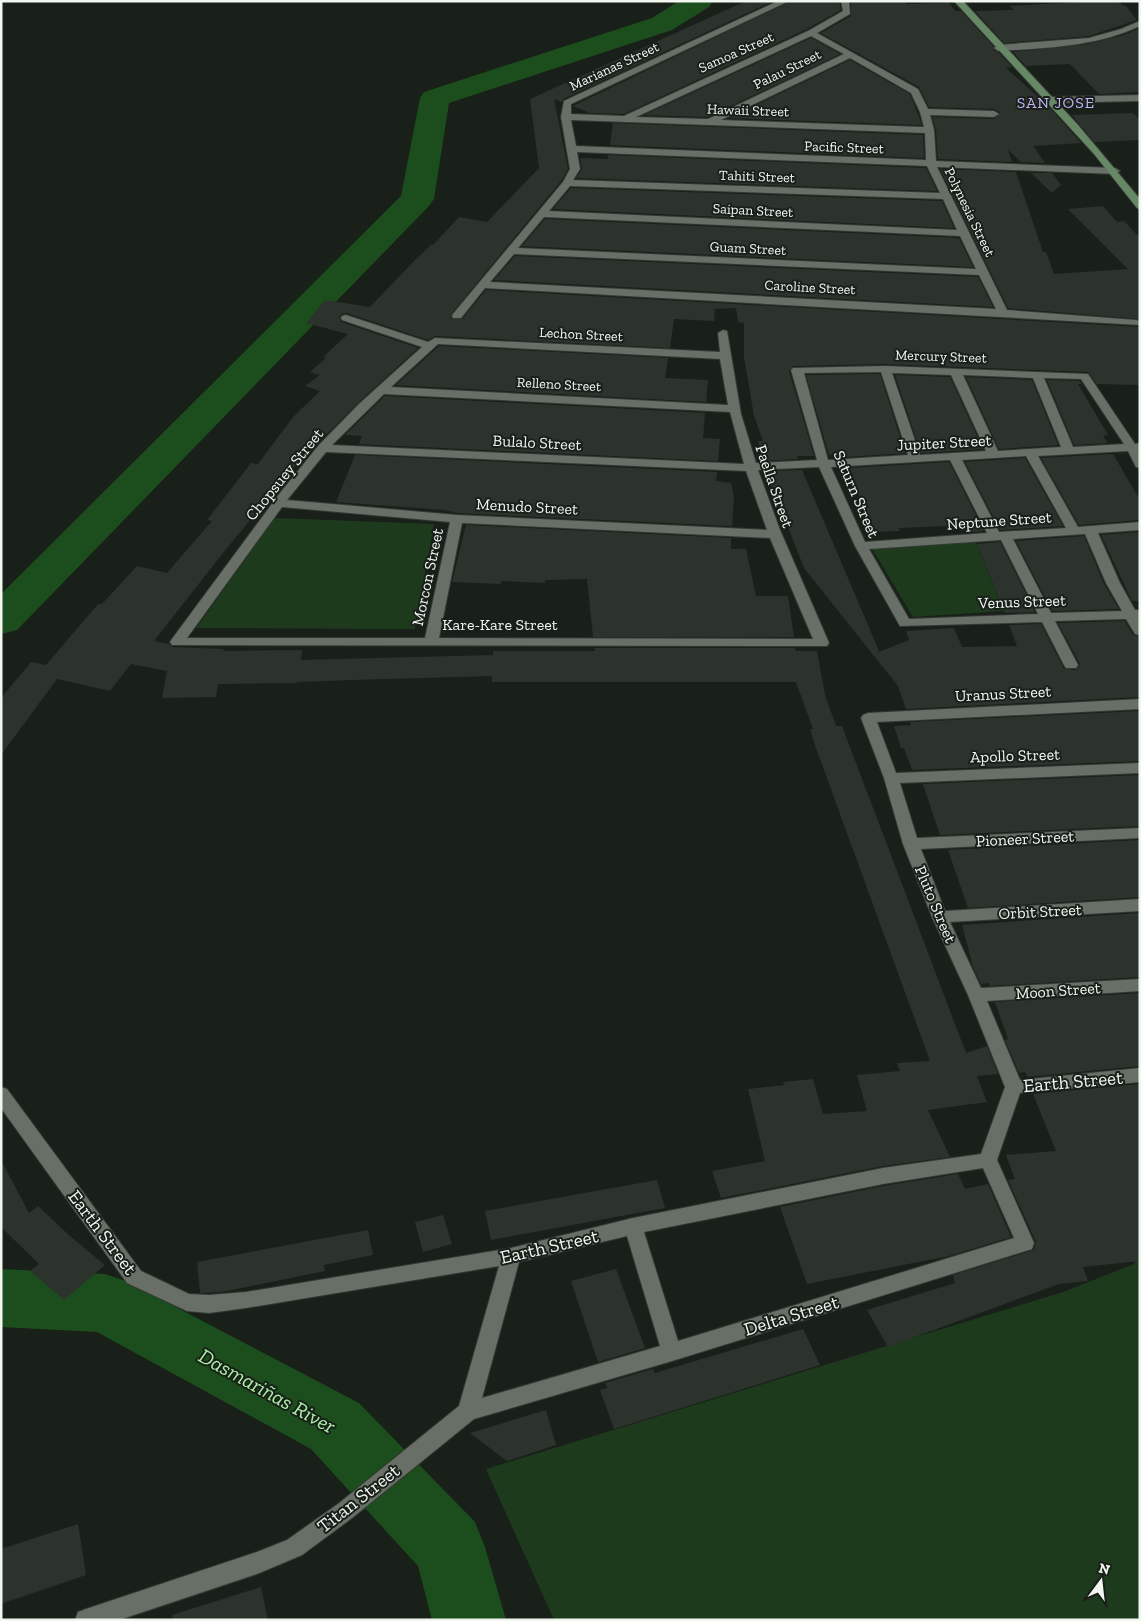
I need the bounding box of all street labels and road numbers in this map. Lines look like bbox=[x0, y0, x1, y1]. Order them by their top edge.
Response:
street label: Samoa Street bbox=[696, 28, 777, 77]
street label: Marianas Street bbox=[567, 38, 662, 95]
street label: Palau Street bbox=[751, 45, 825, 93]
street label: Hawaii Street bbox=[707, 101, 790, 120]
street label: Pacific Street bbox=[804, 138, 885, 157]
street label: Polynesia Street bbox=[941, 165, 999, 260]
street label: Tahiti Street bbox=[719, 167, 796, 186]
street label: Saipan Street bbox=[712, 200, 795, 221]
street label: Guam Street bbox=[709, 238, 787, 259]
street label: Caroline Street bbox=[764, 277, 857, 298]
street label: Lechon Street bbox=[539, 324, 624, 345]
street label: Mercury Street bbox=[895, 346, 988, 367]
street label: Relleno Street bbox=[516, 374, 602, 395]
street label: Chopsuey Street bbox=[241, 424, 327, 524]
street label: Bulalo Street bbox=[492, 431, 582, 454]
street label: Jupiter Street bbox=[896, 431, 992, 454]
street label: Paella Street bbox=[751, 442, 798, 530]
street label: Saturn Street bbox=[830, 448, 883, 541]
street label: Menudo Street bbox=[475, 494, 579, 519]
street label: Neptune Street bbox=[946, 507, 1052, 534]
street label: Morcon Street bbox=[408, 527, 447, 628]
street label: Venus Street bbox=[977, 590, 1066, 613]
street label: Kare-Kare Street bbox=[442, 615, 558, 634]
street label: Uranus Street bbox=[954, 681, 1052, 706]
street label: Apollo Street bbox=[970, 744, 1060, 767]
street label: Pioneer Street bbox=[975, 826, 1075, 851]
street label: Pluto Street bbox=[911, 863, 960, 946]
street label: Orbit Street bbox=[998, 900, 1082, 923]
street label: Moon Street bbox=[1015, 978, 1101, 1003]
street label: Earth Street bbox=[1022, 1066, 1124, 1097]
street label: Earth Street bbox=[63, 1185, 142, 1279]
street label: Earth Street bbox=[498, 1224, 601, 1269]
street label: Delta Street bbox=[741, 1290, 841, 1341]
street label: Titan Street bbox=[312, 1459, 404, 1538]

